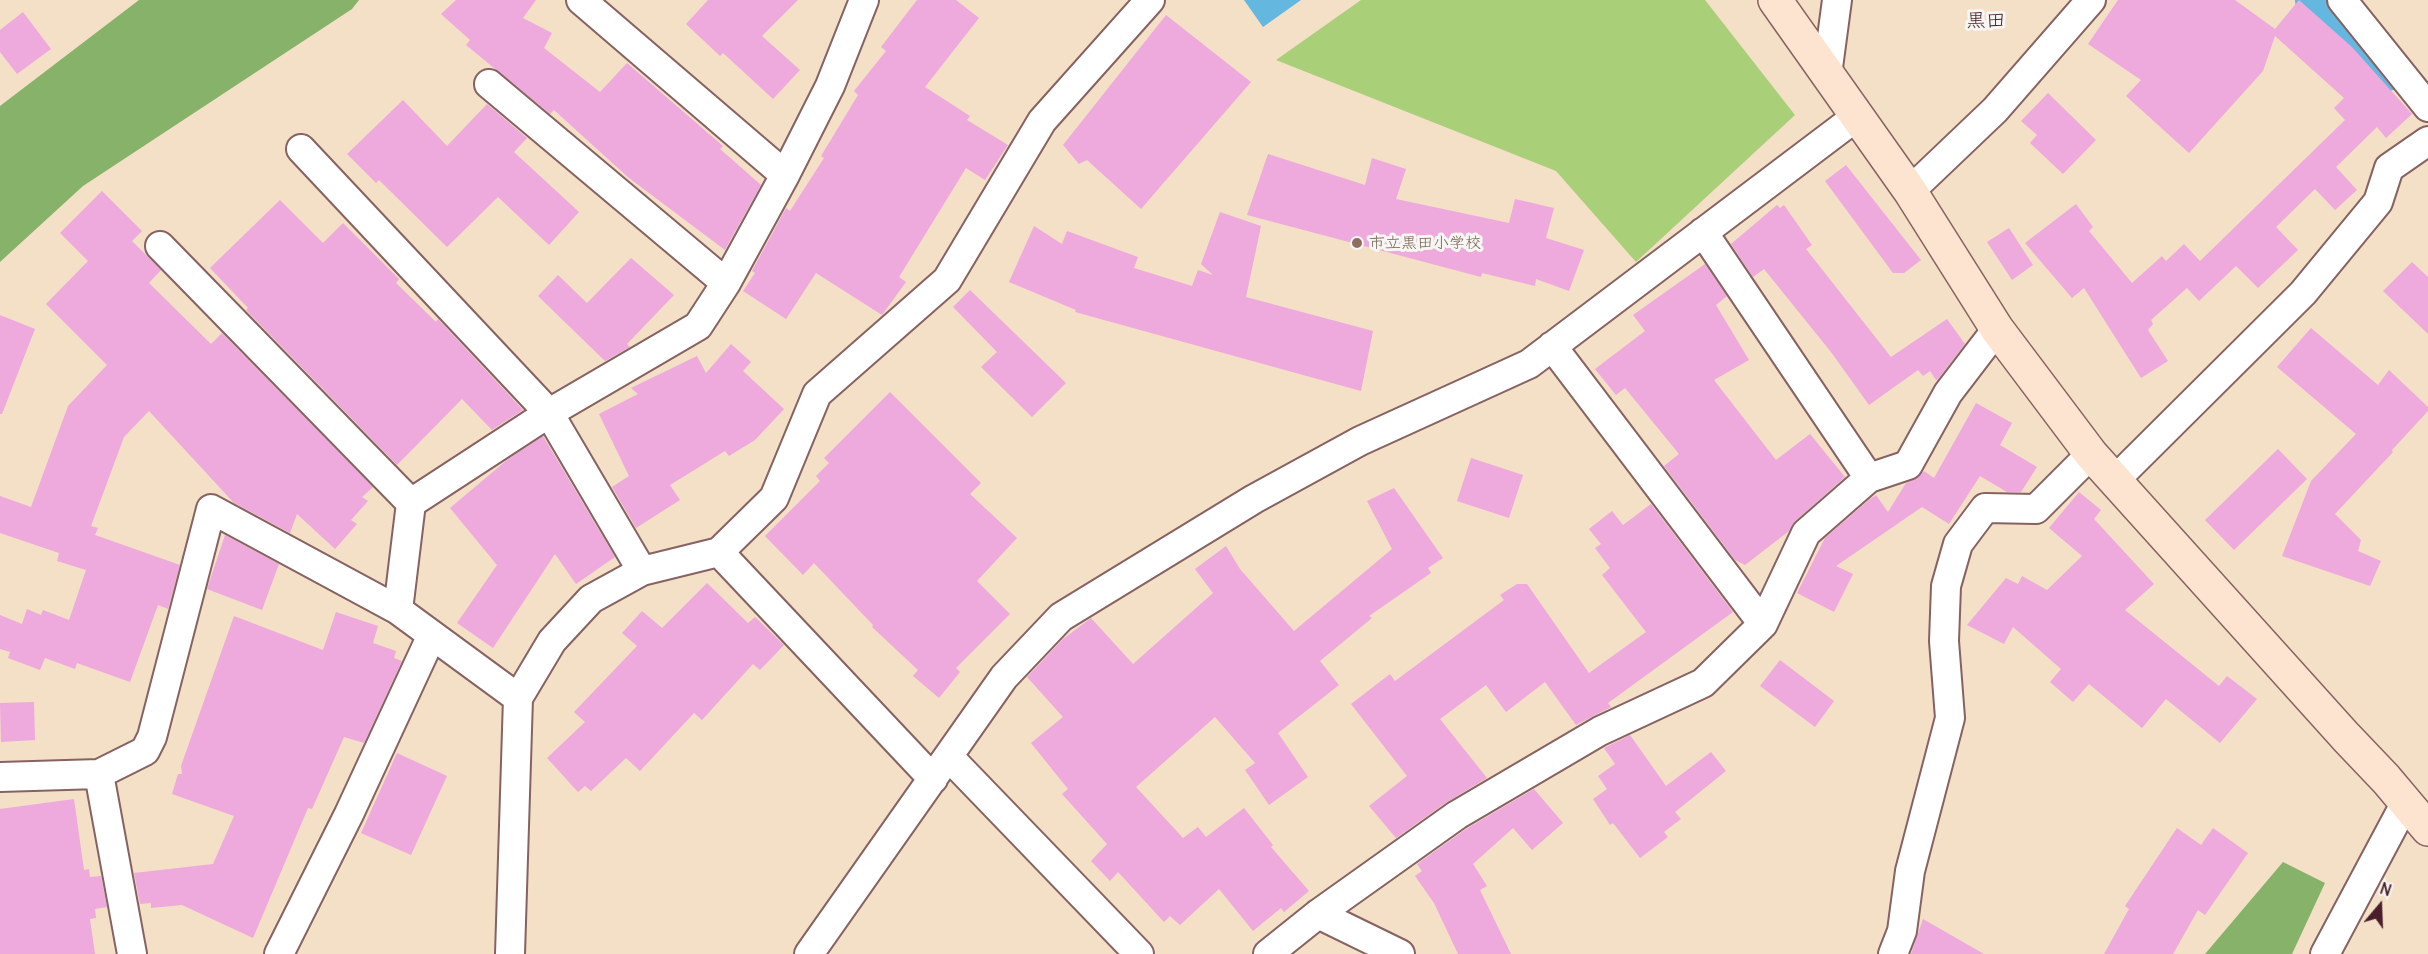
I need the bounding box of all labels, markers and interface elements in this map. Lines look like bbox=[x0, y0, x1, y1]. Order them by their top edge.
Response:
district label: 黒田 bbox=[1966, 9, 2006, 33]
place label: 市立黒田小学校 bbox=[1369, 233, 1481, 253]
marker: 市立黒田小学校 bbox=[1350, 236, 1364, 250]
north arrow bbox=[2350, 876, 2410, 936]
text: N bbox=[2377, 878, 2394, 900]

